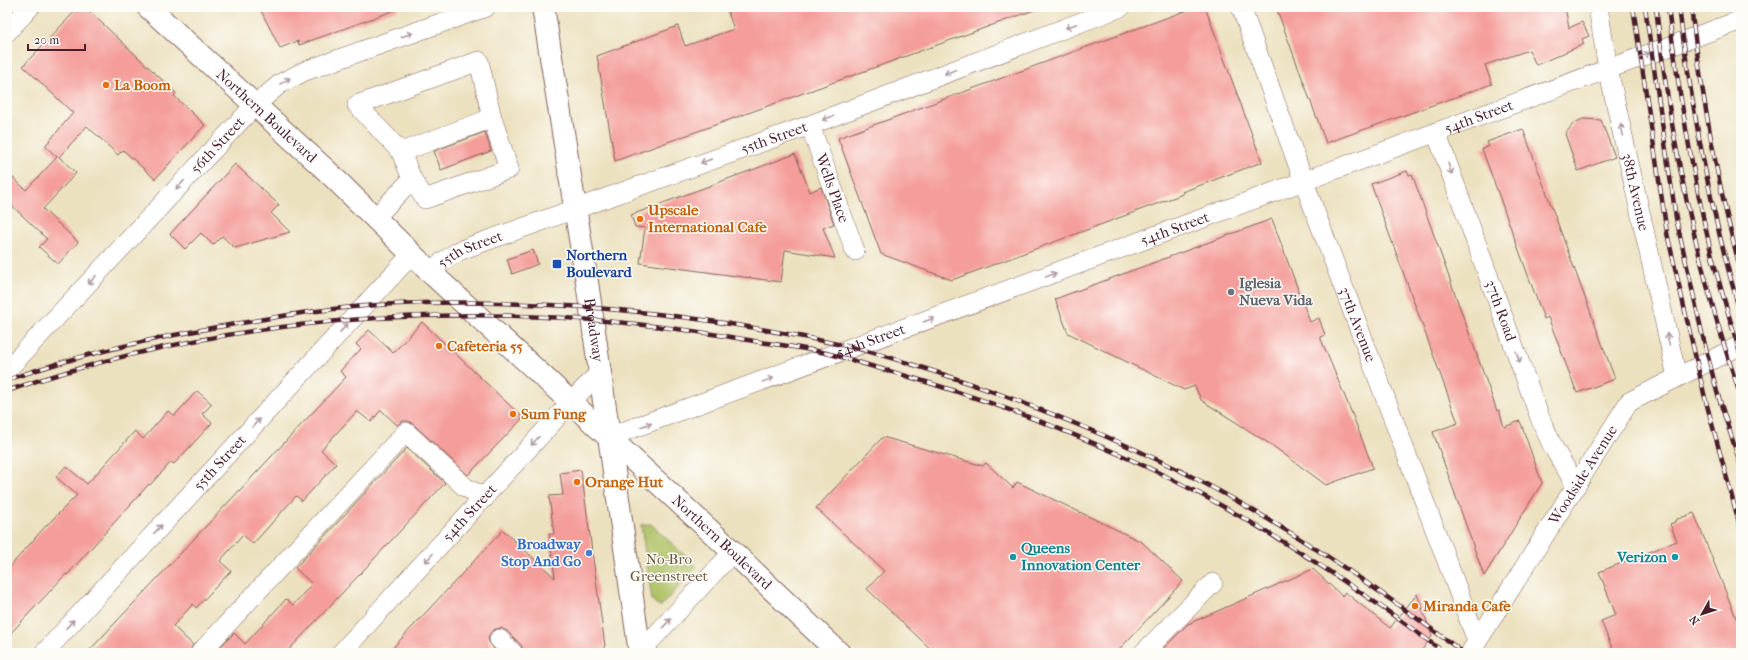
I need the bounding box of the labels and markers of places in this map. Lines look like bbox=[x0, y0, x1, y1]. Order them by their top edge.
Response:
place label: La Boom bbox=[114, 76, 171, 94]
marker: La Boom bbox=[101, 80, 111, 90]
place label: Upscale International Cafe bbox=[647, 201, 767, 236]
marker: Upscale International Cafe bbox=[635, 214, 645, 224]
place label: Northern Boulevard bbox=[566, 246, 633, 281]
marker: Northern Boulevard bbox=[551, 258, 563, 270]
place label: Iglesia Nueva Vida bbox=[1239, 274, 1314, 309]
marker: Iglesia Nueva Vida bbox=[1226, 287, 1236, 297]
place label: Cafeteria 55 bbox=[447, 337, 523, 355]
marker: Cafeteria 55 bbox=[434, 341, 444, 351]
place label: Sum Fung bbox=[521, 405, 587, 423]
marker: Sum Fung bbox=[508, 409, 518, 419]
place label: Orange Hut bbox=[585, 473, 664, 491]
marker: Orange Hut bbox=[572, 477, 582, 487]
place label: Broadway Stop And Go bbox=[501, 535, 582, 570]
place label: Queens Innovation Center bbox=[1021, 539, 1141, 574]
marker: Broadway Stop And Go bbox=[584, 548, 594, 558]
place label: Verizon bbox=[1616, 548, 1667, 566]
marker: Queens Innovation Center bbox=[1008, 552, 1018, 562]
marker: Verizon bbox=[1670, 552, 1680, 562]
place label: Miranda Cafe bbox=[1422, 597, 1511, 615]
marker: Miranda Cafe bbox=[1410, 601, 1420, 611]

